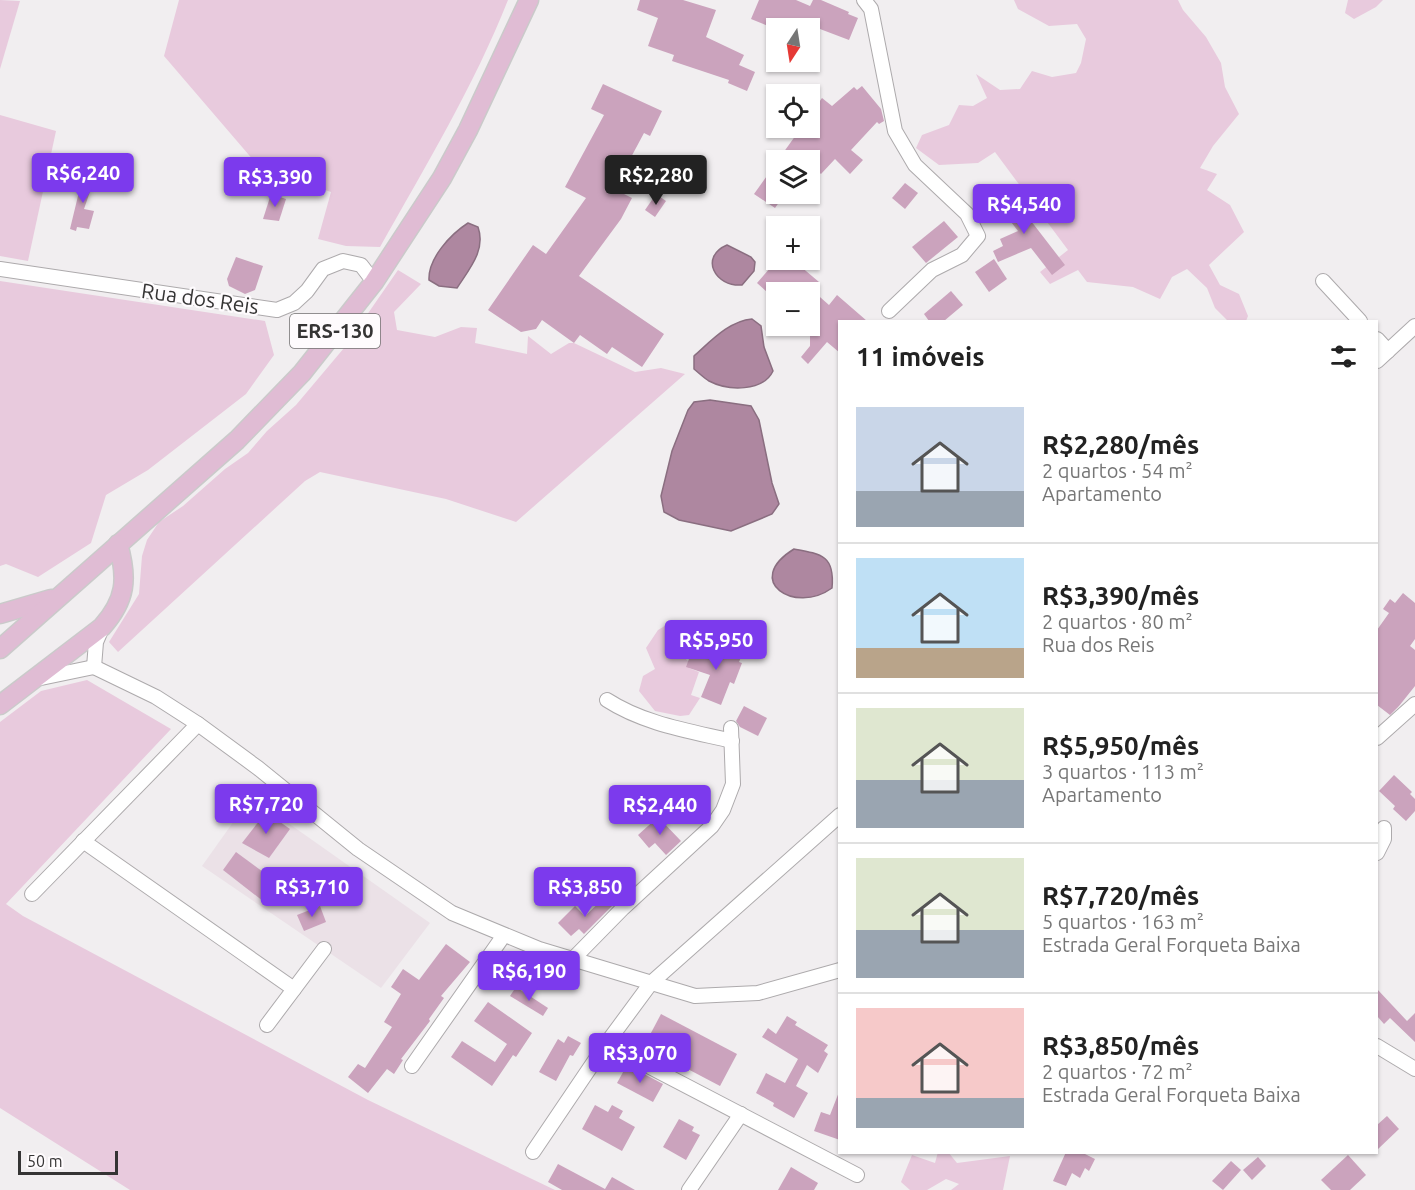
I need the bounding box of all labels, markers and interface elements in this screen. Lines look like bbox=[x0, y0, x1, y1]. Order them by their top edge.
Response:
north arrow bbox=[766, 18, 820, 72]
map controls bbox=[766, 18, 820, 336]
button: locate bbox=[766, 84, 820, 138]
button: layers bbox=[766, 150, 820, 204]
pin: R$6,240 bbox=[28, 153, 138, 204]
pin: R$2,280 bbox=[601, 155, 711, 206]
pin: R$3,390 bbox=[220, 157, 330, 208]
text: R$6,240 bbox=[46, 161, 120, 184]
text: R$2,280 bbox=[619, 163, 693, 186]
text: R$3,390 bbox=[238, 165, 312, 188]
pin: R$4,540 bbox=[969, 184, 1079, 235]
text: R$4,540 bbox=[987, 192, 1061, 215]
button: + bbox=[766, 216, 820, 270]
street label: Rua dos Reis bbox=[140, 278, 260, 318]
button: − bbox=[766, 282, 820, 336]
road number: ERS-130 bbox=[290, 314, 380, 348]
icon: filters bbox=[1327, 340, 1360, 373]
text: 11 imóveis bbox=[856, 342, 985, 371]
text: R$2,280/mês bbox=[1042, 430, 1199, 459]
icon: home bbox=[904, 431, 976, 503]
text: 2 quartos · 54 m² bbox=[1042, 459, 1193, 482]
text: Apartamento bbox=[1042, 482, 1162, 505]
text: R$3,390/mês bbox=[1042, 581, 1199, 610]
icon: home bbox=[904, 582, 976, 654]
text: 2 quartos · 80 m² bbox=[1042, 610, 1193, 633]
pin: R$5,950 bbox=[661, 620, 771, 671]
text: R$5,950 bbox=[679, 628, 753, 651]
text: Rua dos Reis bbox=[1042, 633, 1154, 656]
text: R$5,950/mês bbox=[1042, 731, 1199, 760]
icon: home bbox=[904, 732, 976, 804]
text: 3 quartos · 113 m² bbox=[1042, 760, 1204, 783]
text: Apartamento bbox=[1042, 783, 1162, 806]
pin: R$7,720 bbox=[211, 784, 321, 835]
pin: R$2,440 bbox=[605, 785, 715, 836]
text: R$7,720 bbox=[229, 792, 303, 815]
text: R$2,440 bbox=[623, 793, 697, 816]
pin: R$3,710 bbox=[257, 867, 367, 918]
pin: R$3,850 bbox=[530, 867, 640, 918]
text: R$3,710 bbox=[275, 875, 349, 898]
text: R$3,850 bbox=[548, 875, 622, 898]
text: R$7,720/mês bbox=[1042, 881, 1199, 910]
icon: home bbox=[904, 882, 976, 954]
text: 5 quartos · 163 m² bbox=[1042, 910, 1204, 933]
text: Estrada Geral Forqueta Baixa bbox=[1042, 933, 1301, 956]
pin: R$6,190 bbox=[474, 951, 584, 1002]
text: R$6,190 bbox=[492, 959, 566, 982]
text: R$3,850/mês bbox=[1042, 1031, 1199, 1060]
icon: home bbox=[904, 1032, 976, 1104]
pin: R$3,070 bbox=[585, 1033, 695, 1084]
text: R$3,070 bbox=[603, 1041, 677, 1064]
text: 2 quartos · 72 m² bbox=[1042, 1060, 1193, 1083]
text: Estrada Geral Forqueta Baixa bbox=[1042, 1083, 1301, 1106]
scale bar bbox=[18, 1148, 118, 1176]
text: 50 m bbox=[27, 1152, 63, 1170]

